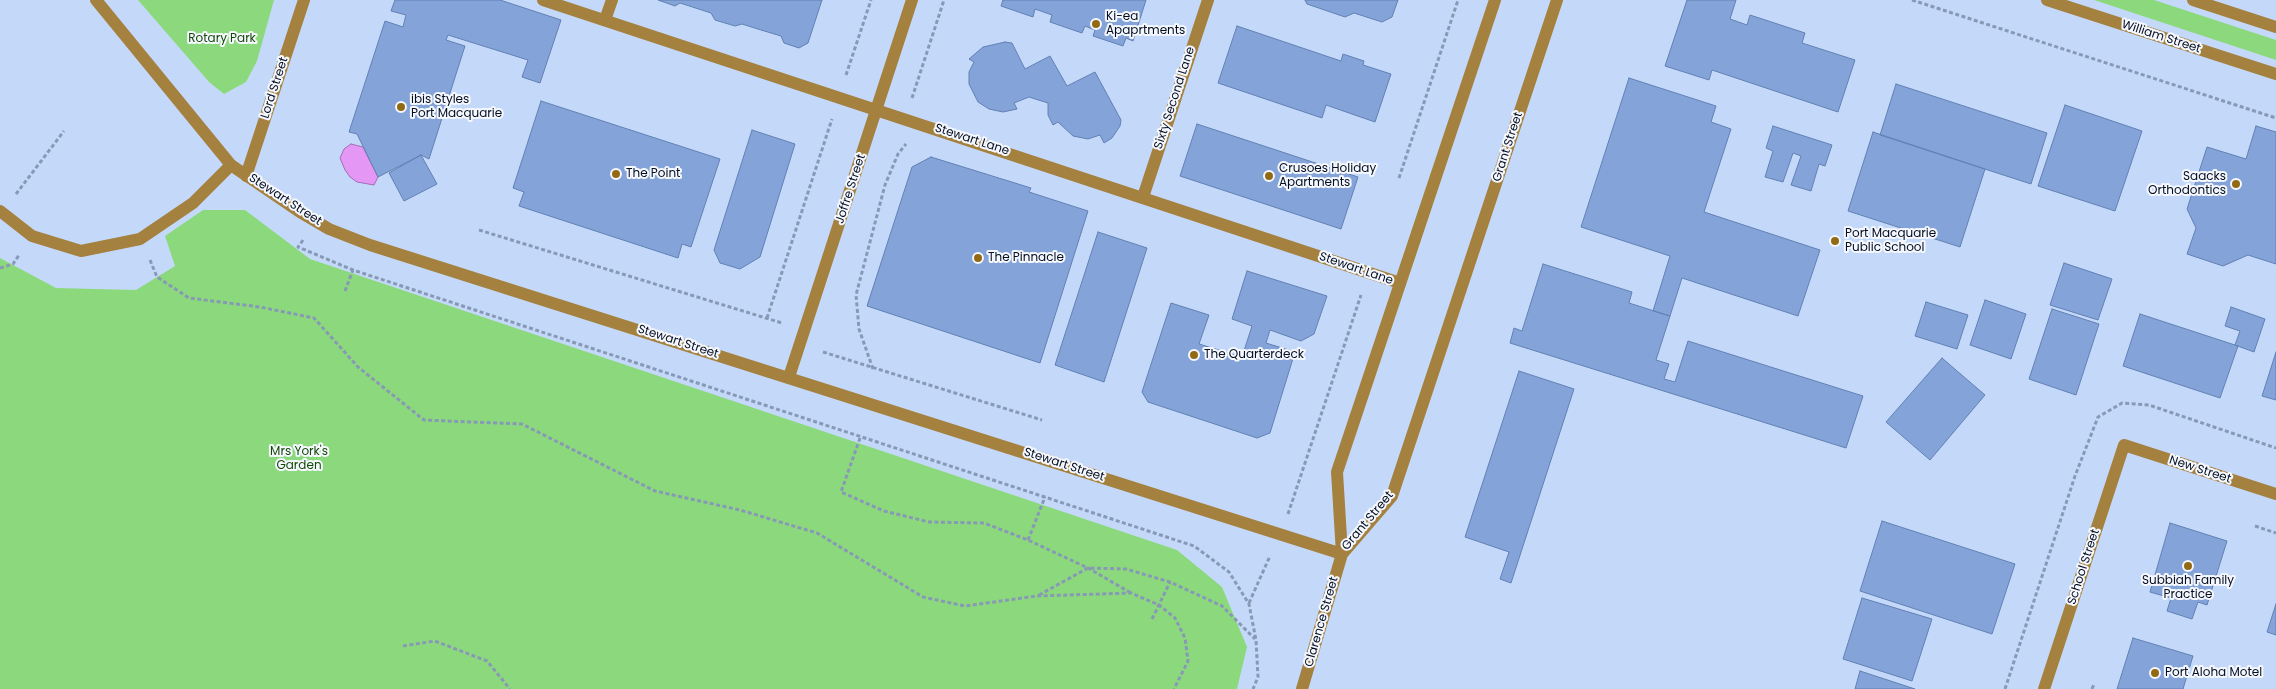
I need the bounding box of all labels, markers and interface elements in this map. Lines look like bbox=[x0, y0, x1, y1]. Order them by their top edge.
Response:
place label: Ki-ea Apaprtments bbox=[1106, 10, 1185, 38]
street label: William Street bbox=[2120, 17, 2202, 57]
marker: Ki-ea Apaprtments bbox=[1090, 18, 1102, 30]
park label: Rotary Park bbox=[188, 32, 256, 46]
street label: Sixty Second Lane bbox=[1152, 45, 1198, 151]
street label: Lord Street bbox=[258, 55, 292, 121]
place label: ibis Styles Port Macquarie bbox=[411, 93, 502, 121]
marker: ibis Styles Port Macquarie bbox=[395, 101, 407, 113]
street label: Grant Street bbox=[1490, 110, 1526, 184]
street label: Stewart Lane bbox=[933, 121, 1011, 159]
street label: Joffre Street bbox=[833, 152, 869, 226]
place label: Crusoes Holiday Apartments bbox=[1279, 162, 1376, 190]
place label: The Point bbox=[626, 167, 680, 181]
marker: The Point bbox=[610, 168, 622, 180]
marker: Crusoes Holiday Apartments bbox=[1263, 170, 1275, 182]
place label: Saacks Orthodontics bbox=[2148, 170, 2226, 198]
street label: Stewart Street bbox=[246, 171, 324, 229]
marker: Saacks Orthodontics bbox=[2230, 178, 2242, 190]
place label: Port Macquarie Public School bbox=[1845, 227, 1936, 255]
marker: Port Macquarie Public School bbox=[1829, 235, 1841, 247]
street label: Stewart Lane bbox=[1317, 250, 1395, 288]
place label: The Pinnacle bbox=[988, 251, 1064, 265]
marker: The Pinnacle bbox=[972, 252, 984, 264]
street label: Stewart Street bbox=[636, 322, 720, 362]
place label: The Quarterdeck bbox=[1204, 348, 1304, 362]
marker: The Quarterdeck bbox=[1188, 349, 1200, 361]
park label: Mrs York's Garden bbox=[270, 445, 328, 473]
street label: Stewart Street bbox=[1022, 445, 1106, 485]
street label: New Street bbox=[2167, 453, 2233, 487]
street label: Grant Street bbox=[1339, 489, 1397, 553]
street label: School Street bbox=[2065, 527, 2103, 607]
marker: Subbiah Family Practice bbox=[2182, 560, 2194, 572]
place label: Subbiah Family Practice bbox=[2142, 574, 2234, 602]
street label: Clarence Street bbox=[1302, 575, 1342, 669]
place label: Port Aloha Motel bbox=[2165, 666, 2262, 680]
marker: Port Aloha Motel bbox=[2149, 667, 2161, 679]

